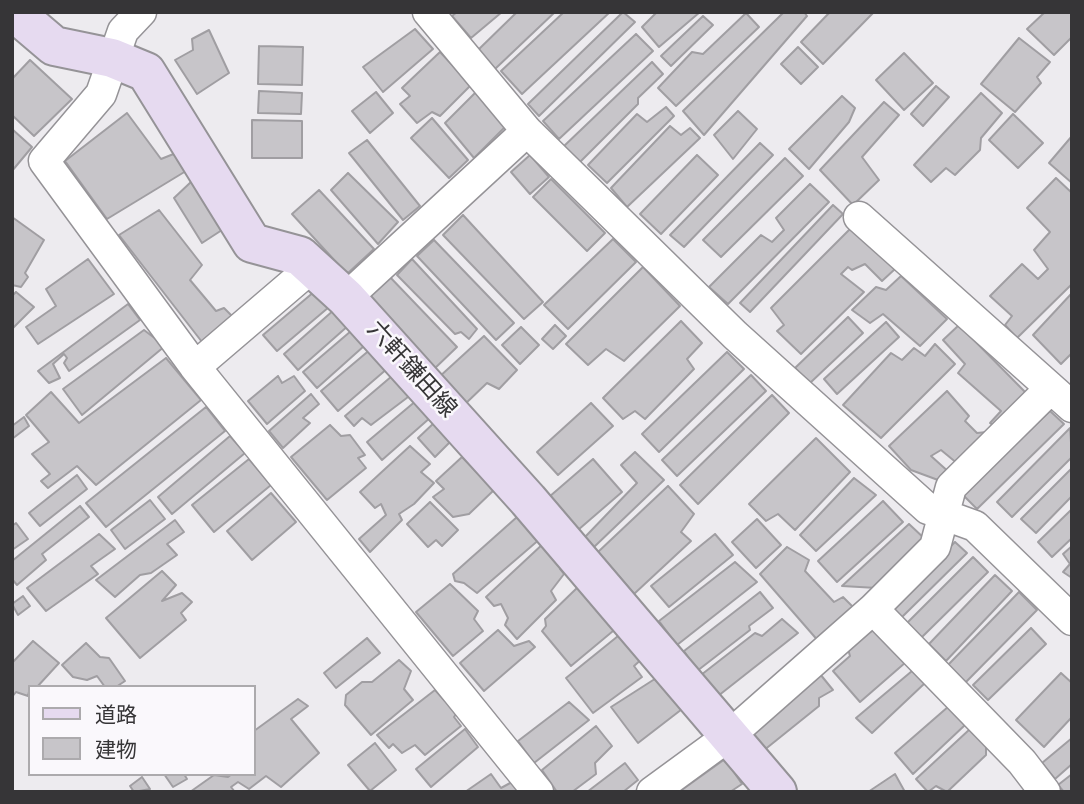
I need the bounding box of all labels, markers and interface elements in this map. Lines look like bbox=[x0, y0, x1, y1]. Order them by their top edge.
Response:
street label: 六軒鎌田線 bbox=[360, 316, 462, 424]
legend bbox=[28, 685, 256, 776]
text: 道路 bbox=[95, 700, 137, 729]
text: 建物 bbox=[95, 735, 137, 764]

